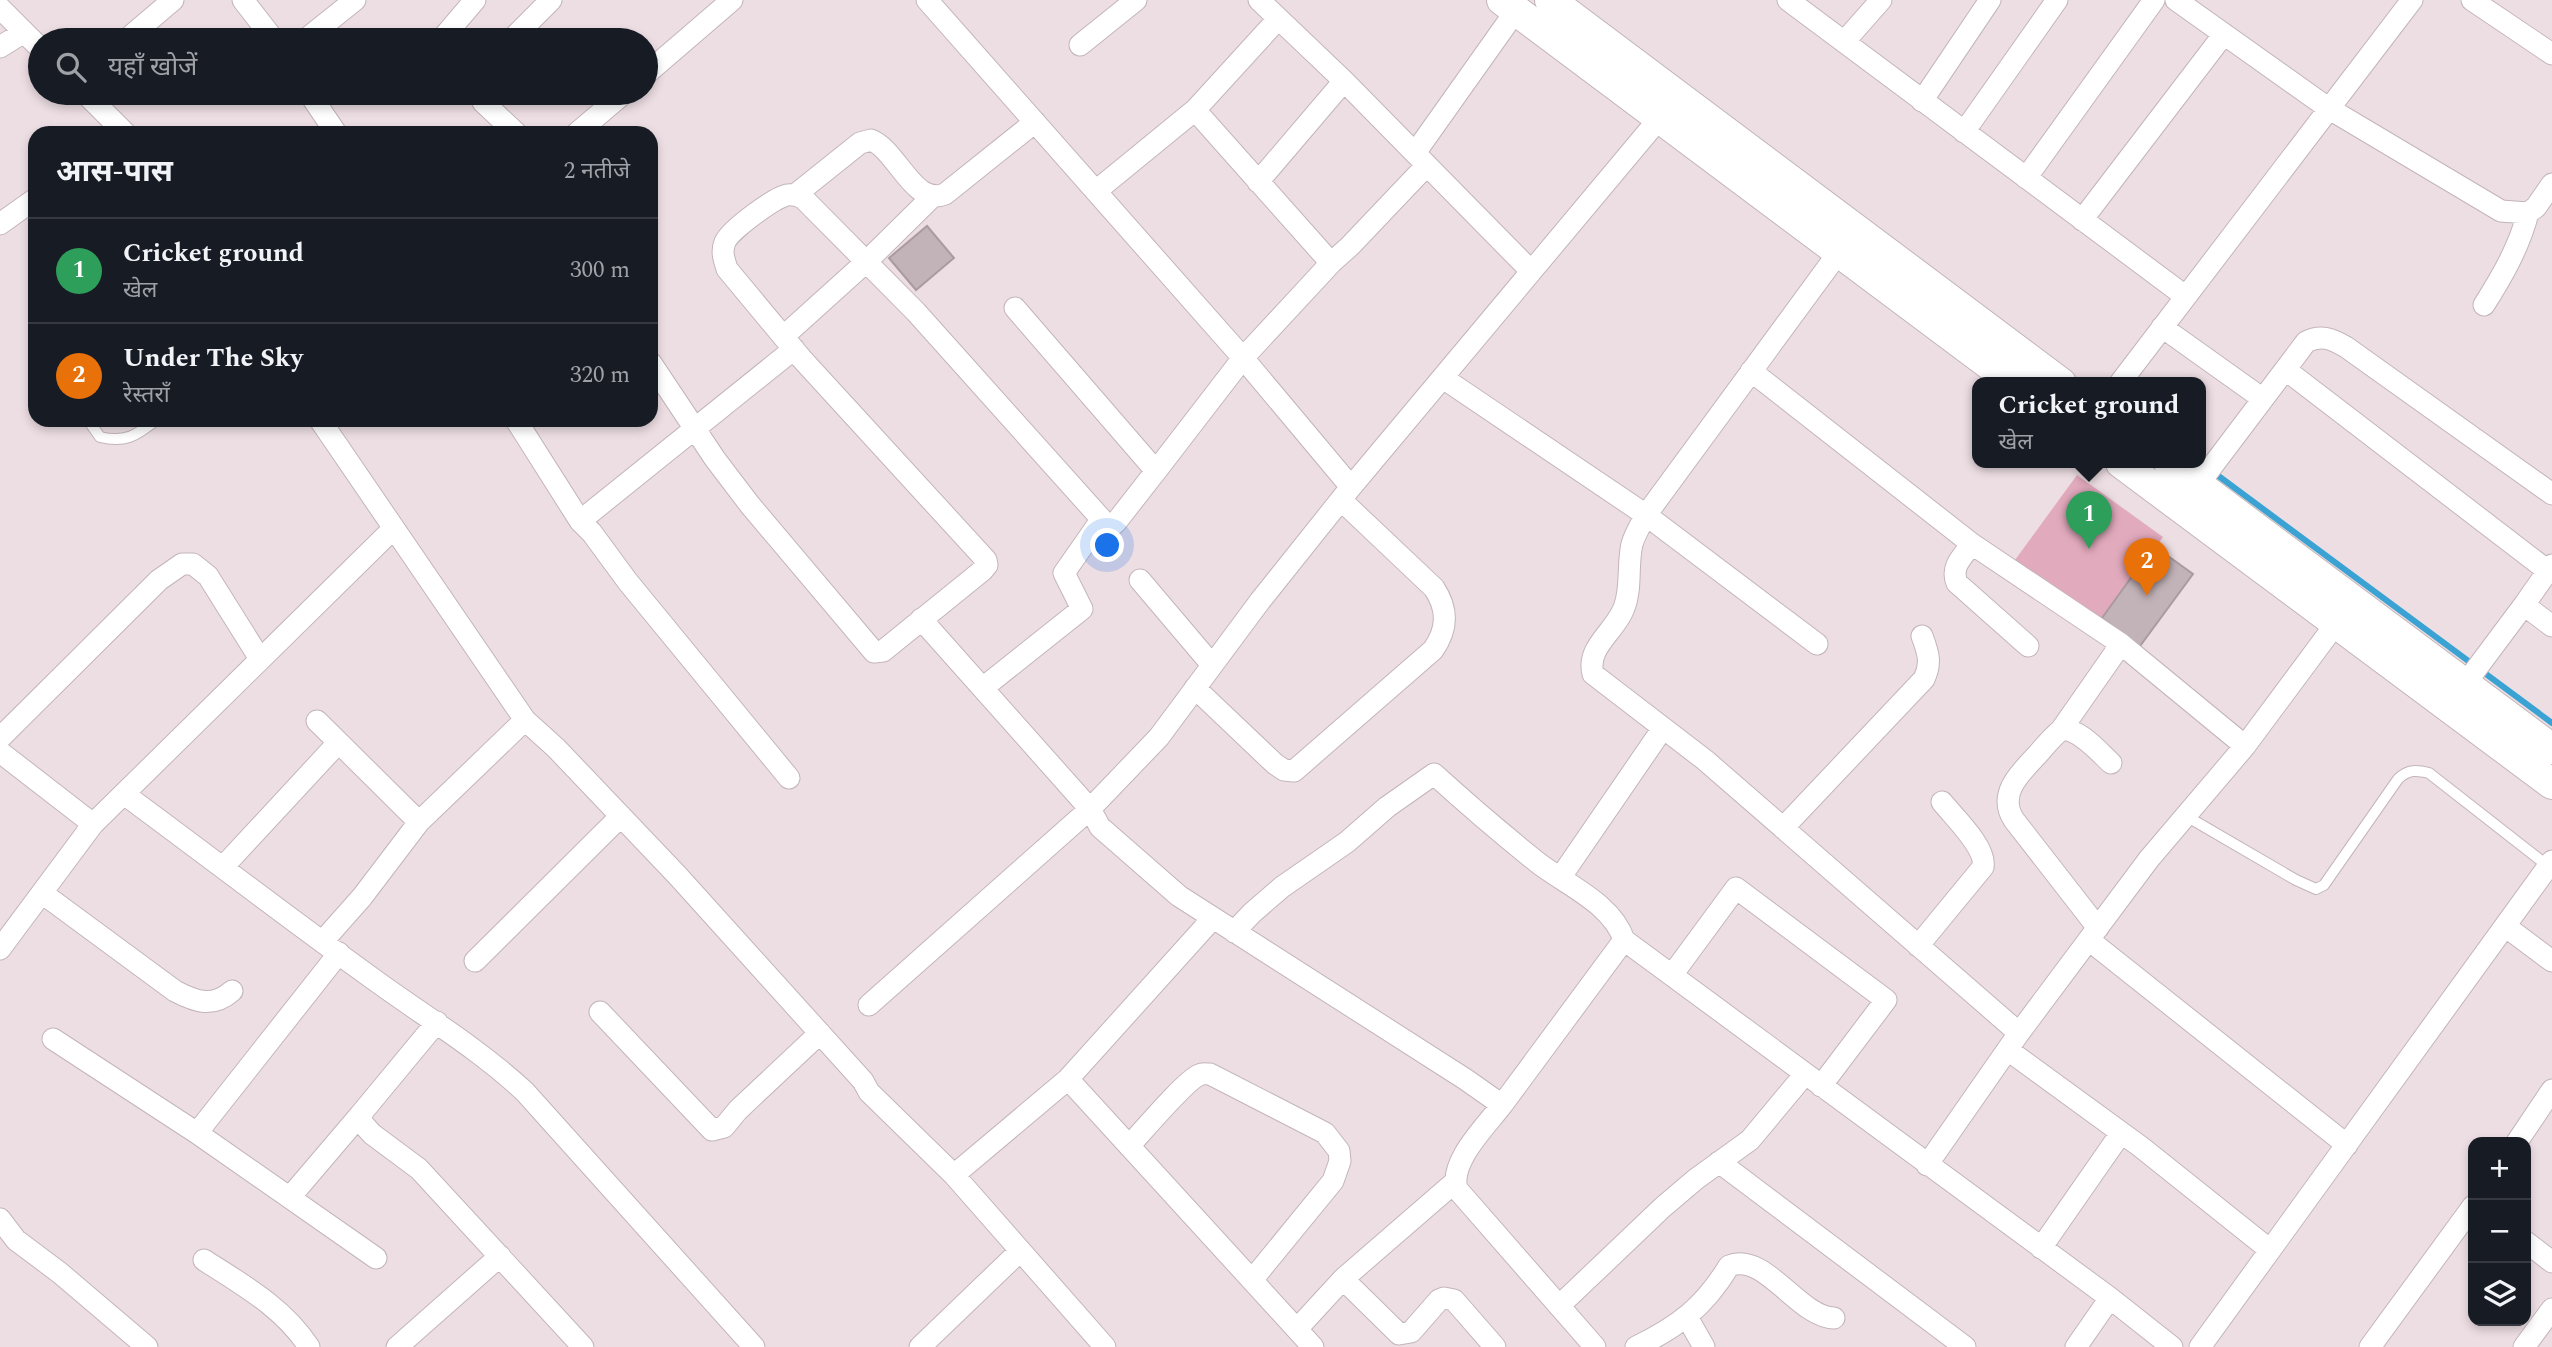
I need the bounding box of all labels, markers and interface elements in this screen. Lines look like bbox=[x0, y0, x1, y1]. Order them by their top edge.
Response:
search box bbox=[28, 28, 658, 105]
text: यहाँ खोजें bbox=[108, 47, 197, 87]
icon: search bbox=[52, 48, 90, 86]
text: आस-पास bbox=[56, 149, 173, 195]
text: 2 नतीजे bbox=[564, 154, 630, 189]
text: Cricket ground bbox=[123, 233, 304, 273]
text: 1 bbox=[73, 253, 85, 288]
text: 300 m bbox=[570, 253, 630, 288]
text: खेल bbox=[123, 273, 157, 308]
text: Under The Sky bbox=[123, 338, 303, 378]
text: 2 bbox=[73, 358, 85, 393]
text: 320 m bbox=[570, 358, 630, 393]
popup bbox=[1972, 377, 2206, 468]
text: रेस्तराँ bbox=[123, 378, 170, 413]
text: Cricket ground bbox=[1998, 385, 2180, 425]
text: खेल bbox=[1998, 425, 2033, 460]
pin: 1 bbox=[2066, 491, 2112, 549]
your location bbox=[1090, 528, 1124, 562]
pin: 2 bbox=[2124, 538, 2170, 596]
map controls bbox=[2468, 1137, 2531, 1326]
button: + bbox=[2468, 1137, 2531, 1200]
button: − bbox=[2468, 1200, 2531, 1263]
button: layers bbox=[2468, 1263, 2531, 1326]

